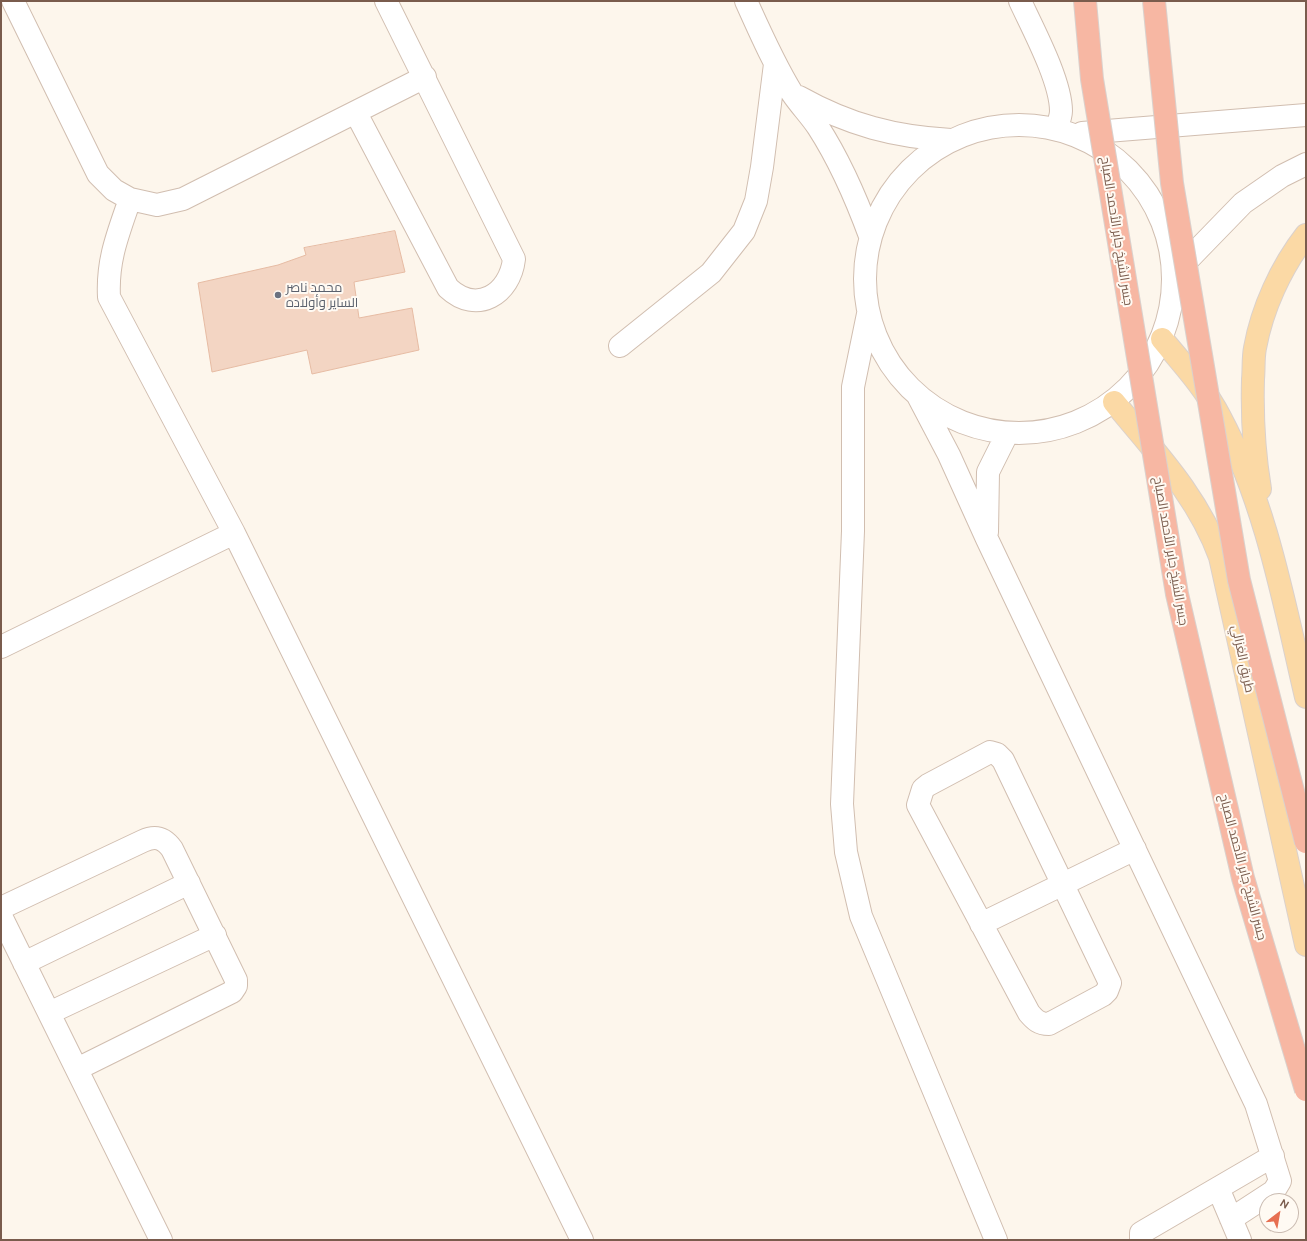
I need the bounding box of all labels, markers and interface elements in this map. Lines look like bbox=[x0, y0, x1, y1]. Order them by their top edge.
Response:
street label: جسر الشيخ جابر الأحمد الصباح bbox=[1097, 155, 1137, 307]
place label: محمد ناصر الساير وأولاده bbox=[286, 280, 358, 311]
marker: محمد ناصر الساير وأولاده bbox=[273, 290, 283, 300]
street label: جسر الشيخ جابر الأحمد الصباح bbox=[1150, 475, 1192, 627]
street label: طريق الغزالي bbox=[1228, 624, 1258, 694]
street label: جسر الشيخ جابر الأحمد الصباح bbox=[1216, 792, 1270, 942]
north arrow bbox=[1259, 1193, 1299, 1233]
text: N bbox=[1278, 1196, 1291, 1211]

